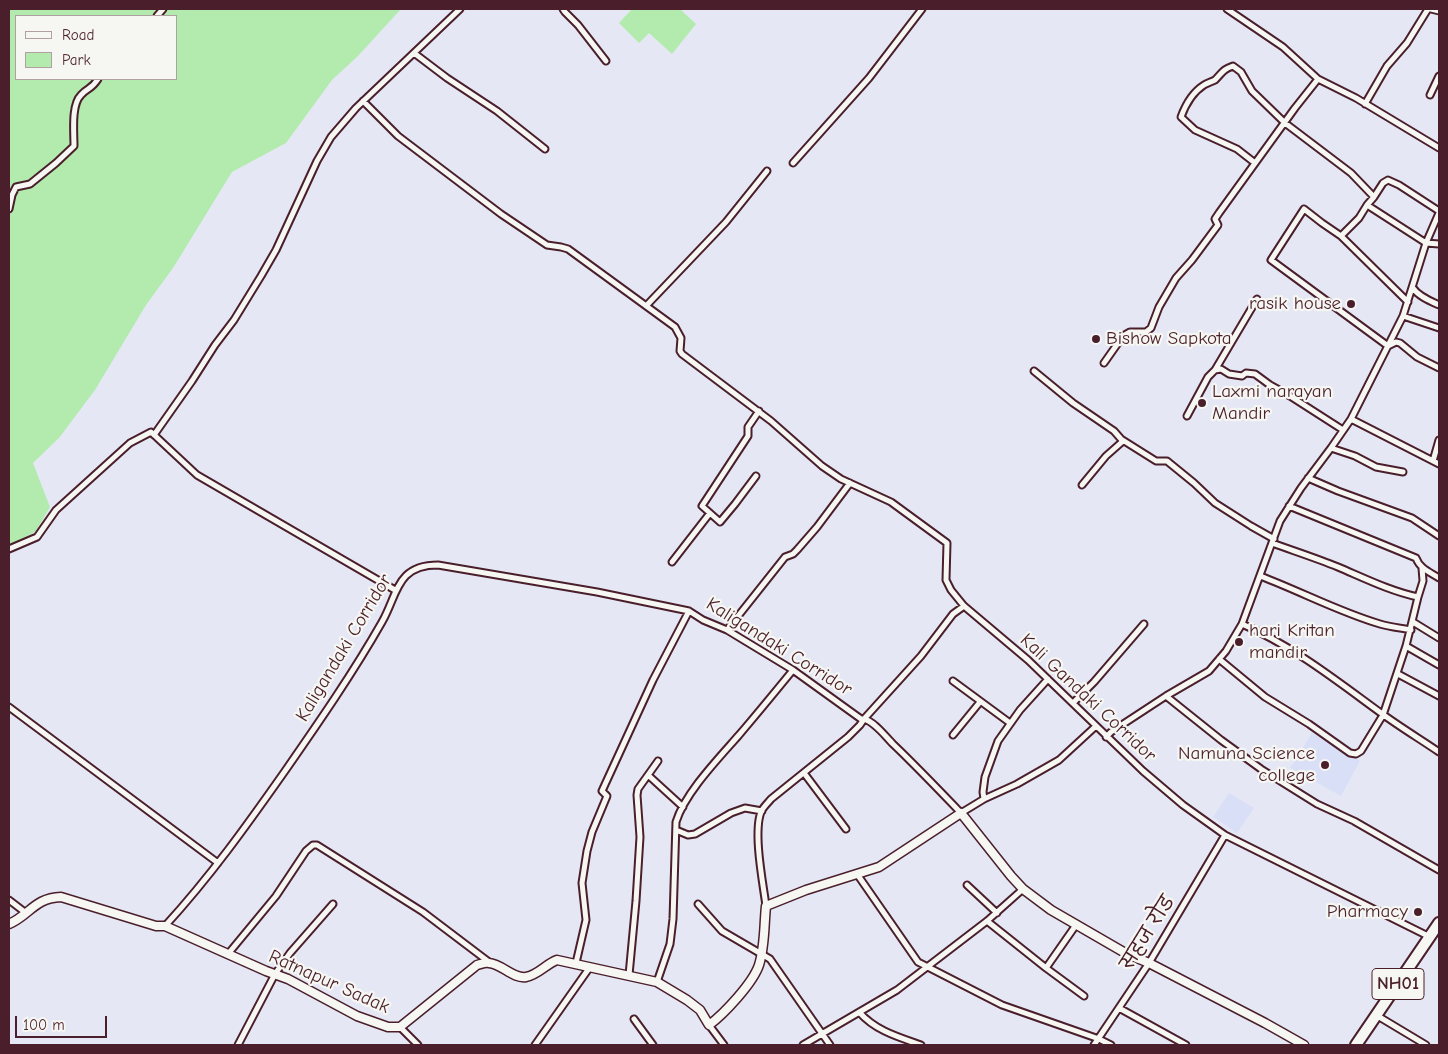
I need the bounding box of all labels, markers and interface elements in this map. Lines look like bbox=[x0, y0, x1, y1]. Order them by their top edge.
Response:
legend bbox=[15, 15, 178, 80]
text: Road bbox=[62, 26, 94, 44]
text: Park bbox=[62, 51, 91, 69]
place label: rasik house bbox=[1249, 293, 1341, 315]
marker: rasik house bbox=[1345, 298, 1357, 310]
place label: Bishow Sapkota bbox=[1106, 328, 1232, 350]
marker: Bishow Sapkota bbox=[1090, 333, 1102, 345]
place label: Laxmi narayan Mandir bbox=[1212, 381, 1332, 425]
marker: Laxmi narayan Mandir bbox=[1196, 397, 1208, 409]
street label: Kaligandaki Corridor bbox=[291, 570, 397, 726]
street label: Kaligandaki Corridor bbox=[702, 593, 856, 701]
place label: hari Kritan mandir bbox=[1249, 620, 1335, 664]
street label: Kali Gandaki Corridor bbox=[1015, 629, 1161, 767]
marker: hari Kritan mandir bbox=[1233, 636, 1245, 648]
place label: Namuna Science college bbox=[1178, 743, 1315, 787]
marker: Namuna Science college bbox=[1319, 759, 1331, 771]
street label: सहज रोड bbox=[1116, 892, 1180, 974]
place label: Pharmacy bbox=[1327, 901, 1408, 923]
marker: Pharmacy bbox=[1412, 906, 1424, 918]
street label: Ratnapur Sadak bbox=[265, 945, 393, 1019]
road number: NH01 bbox=[1372, 969, 1424, 1000]
scale bar bbox=[18, 1006, 110, 1038]
text: 100 m bbox=[23, 1016, 65, 1034]

